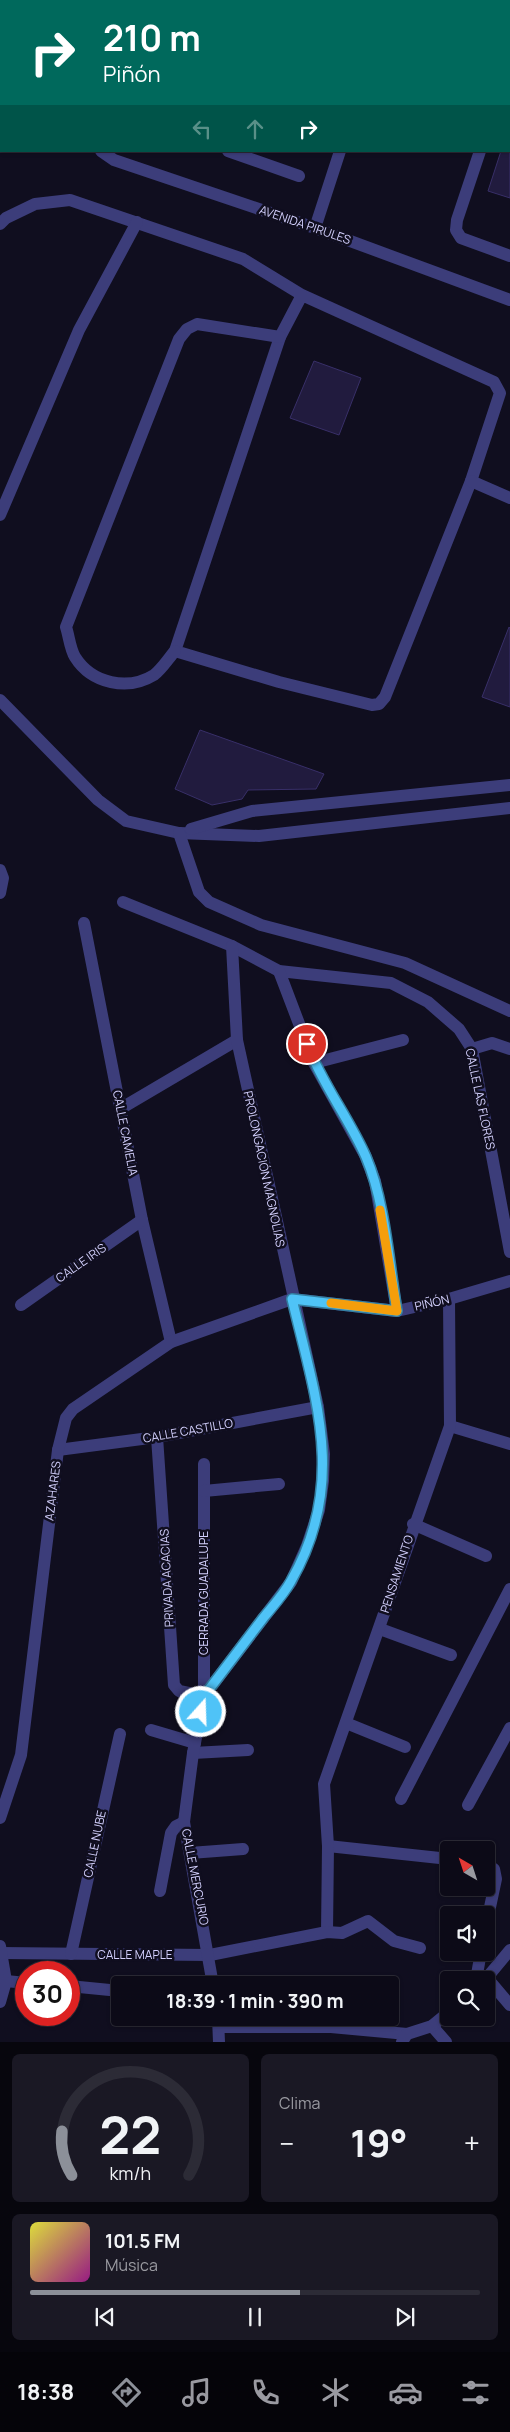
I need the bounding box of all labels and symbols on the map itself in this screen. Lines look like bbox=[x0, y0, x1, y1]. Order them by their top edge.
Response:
street label: AVENIDA PIRULES bbox=[257, 201, 353, 248]
pin bbox=[286, 1023, 328, 1065]
street label: CALLE LAS FLORES bbox=[461, 1047, 499, 1151]
street label: CALLE CAMELIA bbox=[109, 1089, 142, 1178]
street label: PROLONGACIÓN MAGNOLIAS bbox=[240, 1089, 289, 1248]
street label: CALLE IRIS bbox=[52, 1239, 109, 1286]
street label: PIÑÓN bbox=[413, 1290, 451, 1315]
street label: CALLE CASTILLO bbox=[142, 1414, 235, 1447]
street label: AZAHARES bbox=[40, 1460, 65, 1522]
street label: PRIVADA ACACIAS bbox=[155, 1528, 178, 1628]
street label: CERRADA GUADALUPE bbox=[195, 1531, 212, 1655]
street label: PENSAMIENTO bbox=[376, 1532, 417, 1615]
position arrow bbox=[174, 1685, 226, 1737]
street label: CALLE NUBE bbox=[79, 1809, 110, 1879]
street label: CALLE MERCURIO bbox=[178, 1827, 213, 1927]
north arrow bbox=[440, 1841, 495, 1896]
street label: CALLE MAPLE bbox=[97, 1946, 173, 1963]
speed limit sign: 30 bbox=[15, 1961, 80, 2026]

